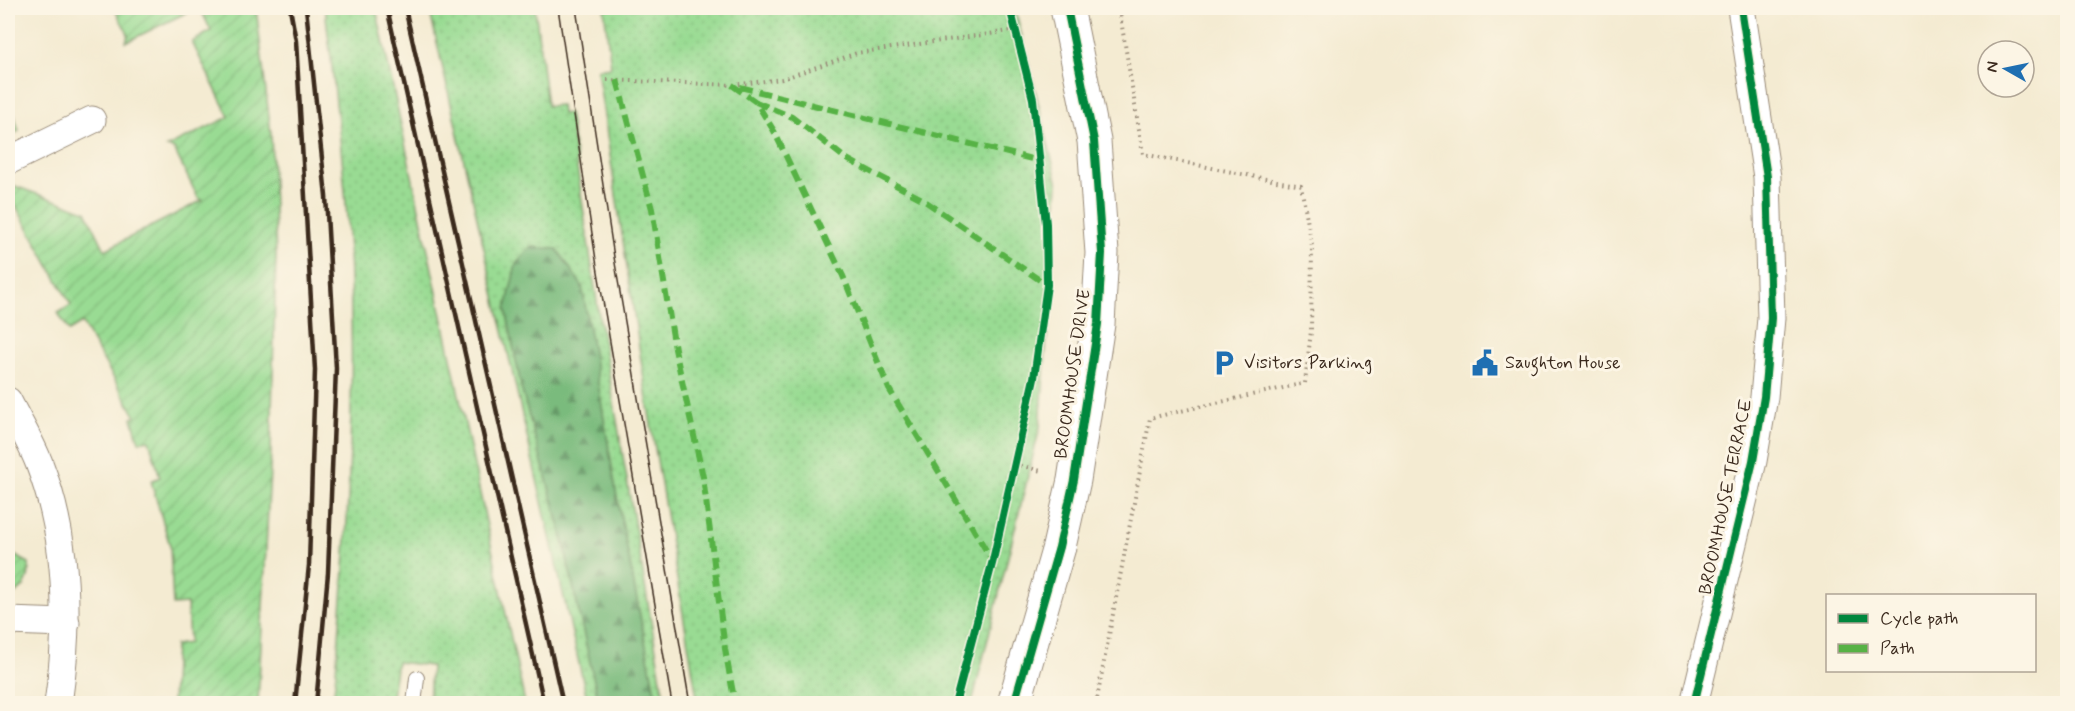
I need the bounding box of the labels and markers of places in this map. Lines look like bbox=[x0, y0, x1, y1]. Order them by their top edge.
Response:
parking icon: Visitors Parking bbox=[1209, 348, 1239, 378]
public building icon: Saughton House bbox=[1470, 348, 1500, 378]
place label: Visitors Parking bbox=[1244, 351, 1372, 375]
place label: Saughton House bbox=[1505, 351, 1621, 377]

